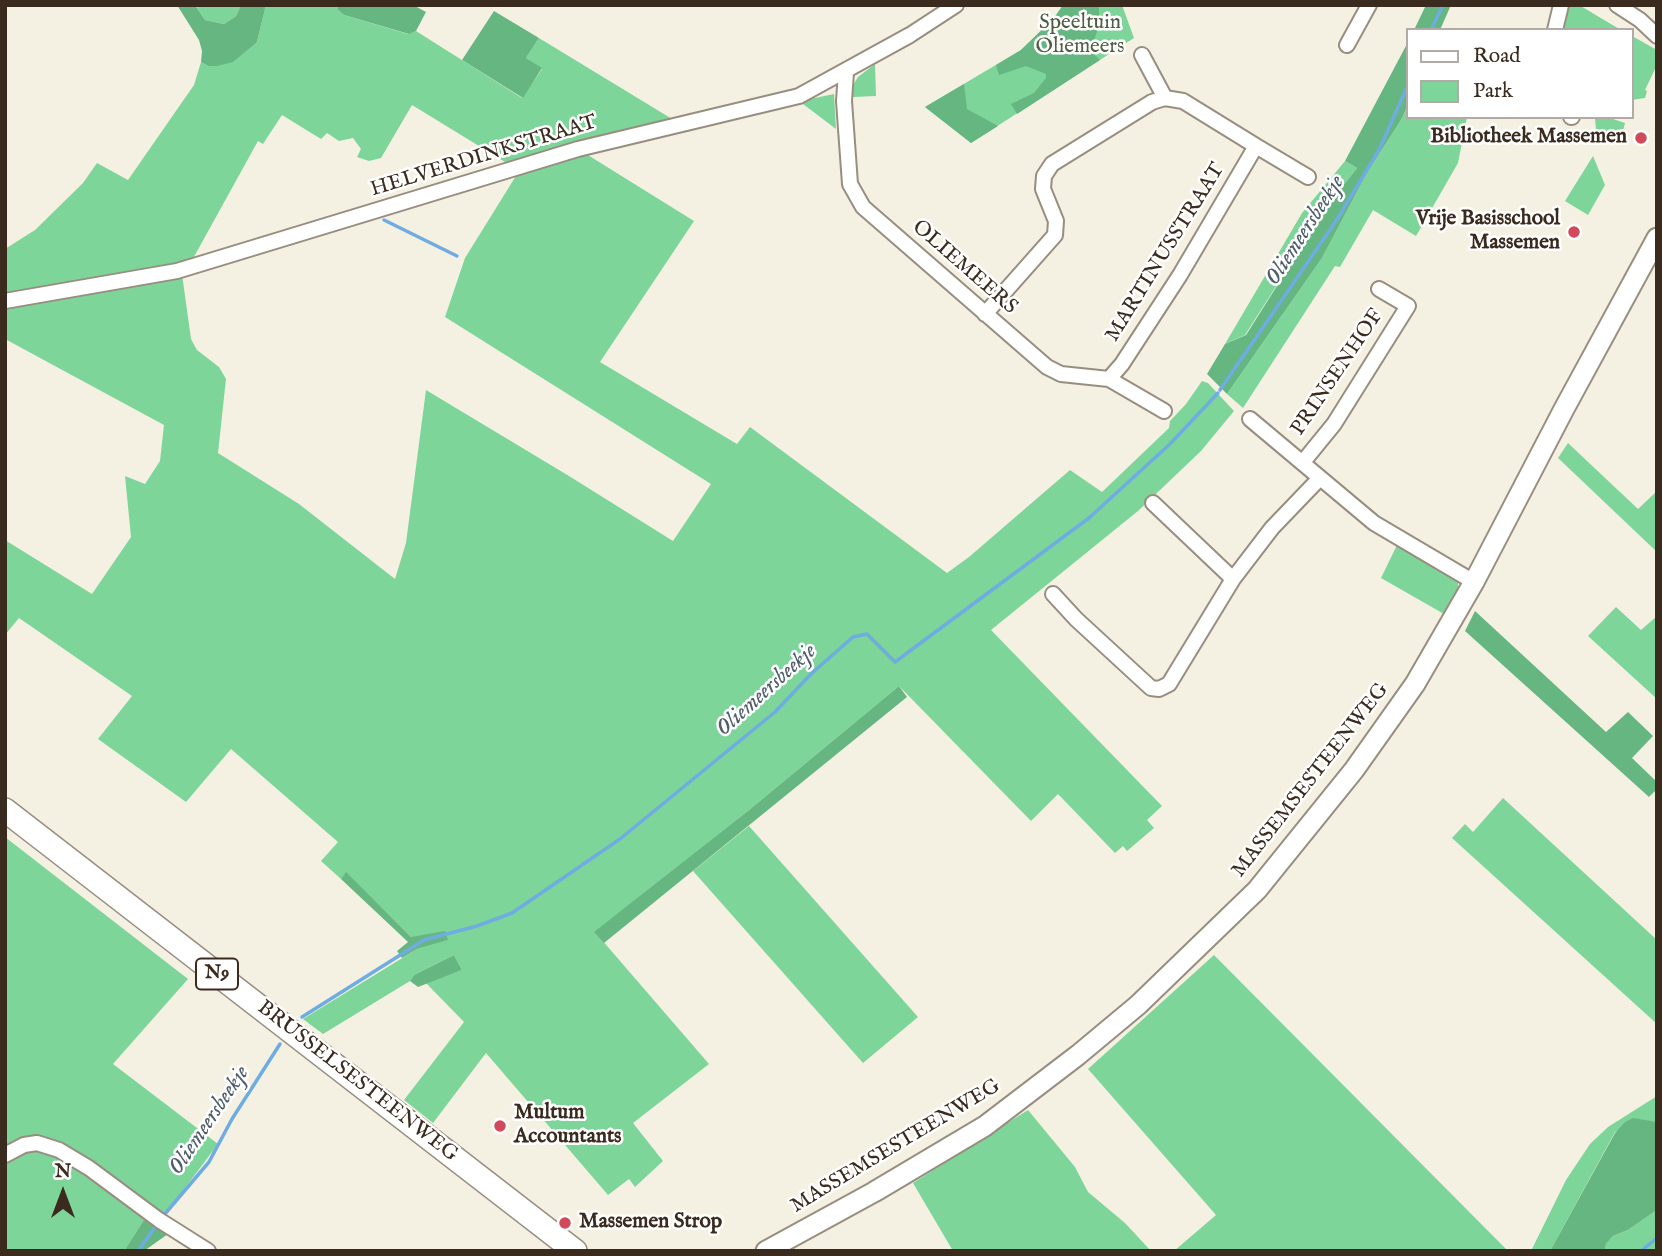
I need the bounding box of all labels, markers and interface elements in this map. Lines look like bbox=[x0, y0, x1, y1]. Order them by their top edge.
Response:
park label: Speeltuin Oliemeers bbox=[1036, 11, 1124, 61]
legend bbox=[1406, 28, 1634, 119]
text: Road bbox=[1473, 43, 1520, 70]
text: Park bbox=[1473, 78, 1513, 105]
street label: HELVERDINKSTRAAT bbox=[368, 111, 600, 203]
place label: Bibliotheek Massemen bbox=[1430, 125, 1627, 151]
marker: Bibliotheek Massemen bbox=[1633, 130, 1649, 146]
street label: MARTINUSSTRAAT bbox=[1101, 159, 1231, 347]
water label: Oliemeersbeekje bbox=[1260, 171, 1352, 291]
place label: Vrije Basisschool Massemen bbox=[1416, 207, 1560, 257]
street label: OLIEMEERS bbox=[906, 215, 1022, 321]
marker: Vrije Basisschool Massemen bbox=[1566, 224, 1582, 240]
street label: PRINSENHOF bbox=[1287, 305, 1389, 441]
water label: Oliemeersbeekje bbox=[711, 639, 823, 743]
street label: MASSEMSESTEENWEG bbox=[1227, 679, 1395, 883]
road number: N9 bbox=[196, 958, 238, 990]
street label: BRUSSELSESTEENWEG bbox=[252, 996, 462, 1168]
water label: Oliemeersbeekje bbox=[163, 1061, 257, 1181]
street label: MASSEMSESTEENWEG bbox=[787, 1074, 1005, 1220]
place label: Multum Accountants bbox=[514, 1101, 621, 1151]
marker: Multum Accountants bbox=[492, 1118, 508, 1134]
north arrow bbox=[28, 1158, 98, 1228]
text: N bbox=[55, 1160, 71, 1184]
place label: Massemen Strop bbox=[579, 1210, 722, 1236]
marker: Massemen Strop bbox=[557, 1215, 573, 1231]

